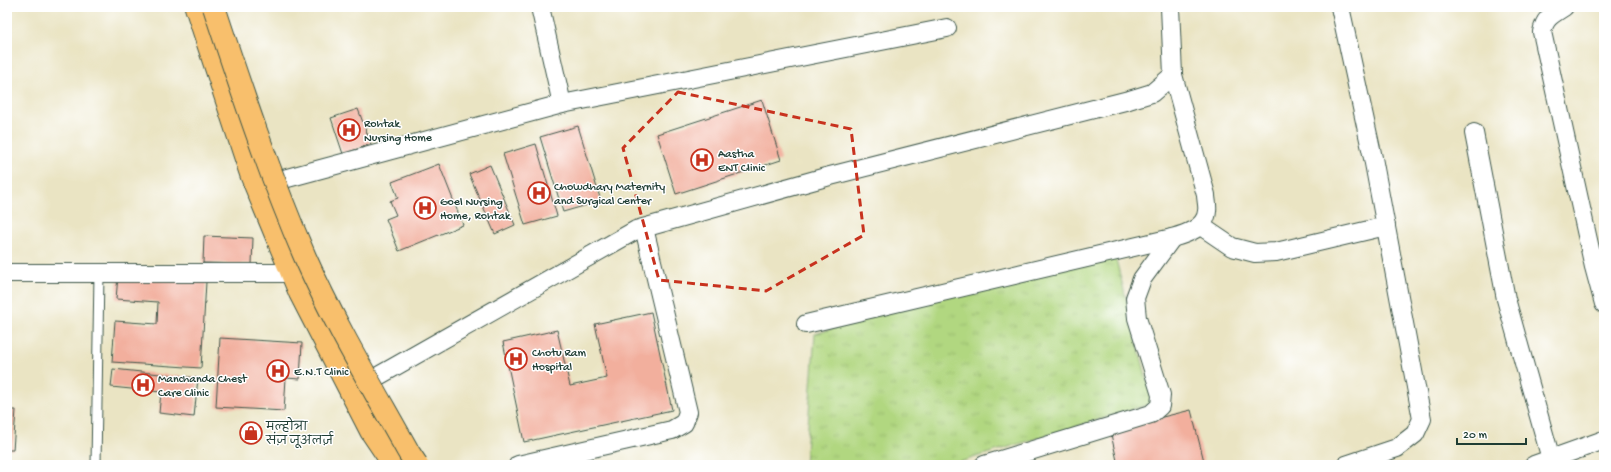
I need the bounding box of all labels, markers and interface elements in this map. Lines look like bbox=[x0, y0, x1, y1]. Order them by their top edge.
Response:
hospital icon: Rohtak Nursing Home bbox=[336, 117, 362, 143]
place label: Rohtak Nursing Home bbox=[364, 118, 433, 146]
hospital icon: Aastha ENT Clinic bbox=[689, 147, 715, 173]
place label: Aastha ENT Clinic bbox=[718, 148, 766, 176]
hospital icon: Chowdhary Maternity and Surgical Center bbox=[526, 180, 552, 206]
place label: Chowdhary Maternity and Surgical Center bbox=[554, 181, 665, 209]
hospital icon: Goel Nursing Home, Rohtak bbox=[412, 195, 438, 221]
place label: Goel Nursing Home, Rohtak bbox=[440, 196, 512, 224]
hospital icon: Chotu Ram Hospital bbox=[503, 346, 529, 372]
place label: Chotu Ram Hospital bbox=[532, 347, 586, 375]
hospital icon: E.N.T Clinic bbox=[265, 358, 291, 384]
place label: E.N.T Clinic bbox=[294, 366, 349, 380]
hospital icon: Manchanda Chest Care Clinic bbox=[130, 372, 156, 398]
place label: Manchanda Chest Care Clinic bbox=[158, 373, 248, 401]
place label: मल्होत्रा संज़ जूअलर्ज़ bbox=[265, 417, 335, 449]
shop icon: मल्होत्रा संज़ जूअलर्ज़ bbox=[238, 420, 264, 446]
scale bar bbox=[1457, 420, 1526, 446]
text: 20 m bbox=[1463, 429, 1488, 443]

